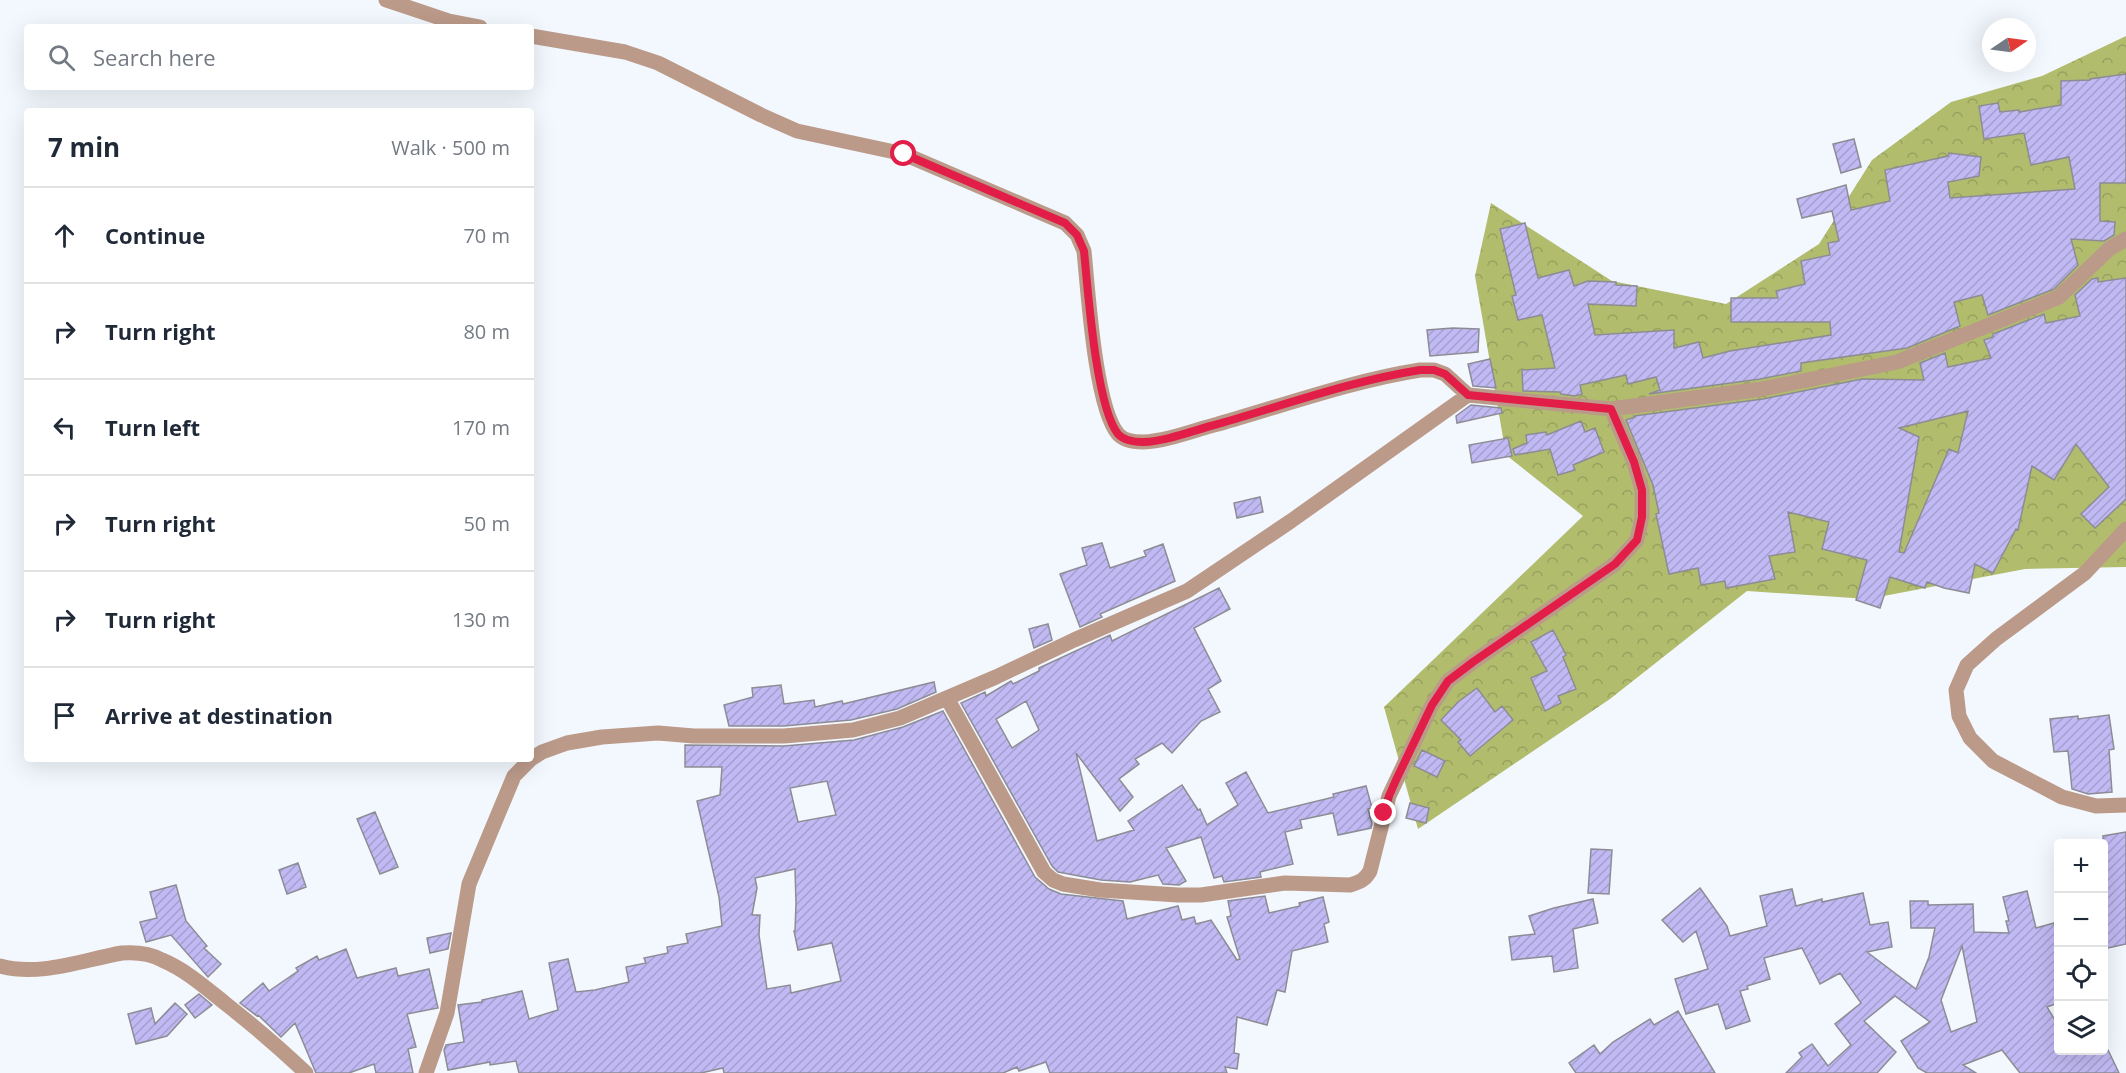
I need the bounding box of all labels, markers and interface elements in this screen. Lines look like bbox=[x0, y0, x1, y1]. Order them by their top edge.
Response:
north arrow bbox=[1982, 18, 2036, 72]
search box bbox=[24, 24, 534, 90]
icon: search bbox=[45, 41, 78, 74]
text: Search here bbox=[93, 42, 216, 72]
text: 7 min bbox=[48, 129, 120, 165]
text: Walk · 500 m bbox=[391, 134, 510, 161]
route start bbox=[890, 140, 916, 166]
icon: ahead bbox=[48, 219, 81, 252]
text: Continue bbox=[105, 220, 205, 250]
text: 70 m bbox=[463, 222, 510, 249]
icon: right bbox=[48, 315, 81, 348]
text: Turn right bbox=[105, 316, 216, 346]
text: 80 m bbox=[463, 318, 510, 345]
icon: left bbox=[48, 411, 81, 444]
text: Turn left bbox=[105, 412, 200, 442]
text: 170 m bbox=[452, 414, 510, 441]
icon: right bbox=[48, 507, 81, 540]
text: Turn right bbox=[105, 508, 216, 538]
text: 50 m bbox=[463, 510, 510, 537]
icon: right bbox=[48, 603, 81, 636]
text: Turn right bbox=[105, 604, 216, 634]
text: 130 m bbox=[452, 606, 510, 633]
icon: arrive bbox=[48, 699, 81, 732]
text: Arrive at destination bbox=[105, 700, 333, 730]
route end bbox=[1370, 799, 1396, 825]
map controls bbox=[2054, 839, 2108, 1055]
button: + bbox=[2054, 839, 2108, 893]
button: − bbox=[2054, 893, 2108, 947]
button: locate bbox=[2054, 947, 2108, 1001]
button: layers bbox=[2054, 1001, 2108, 1055]

